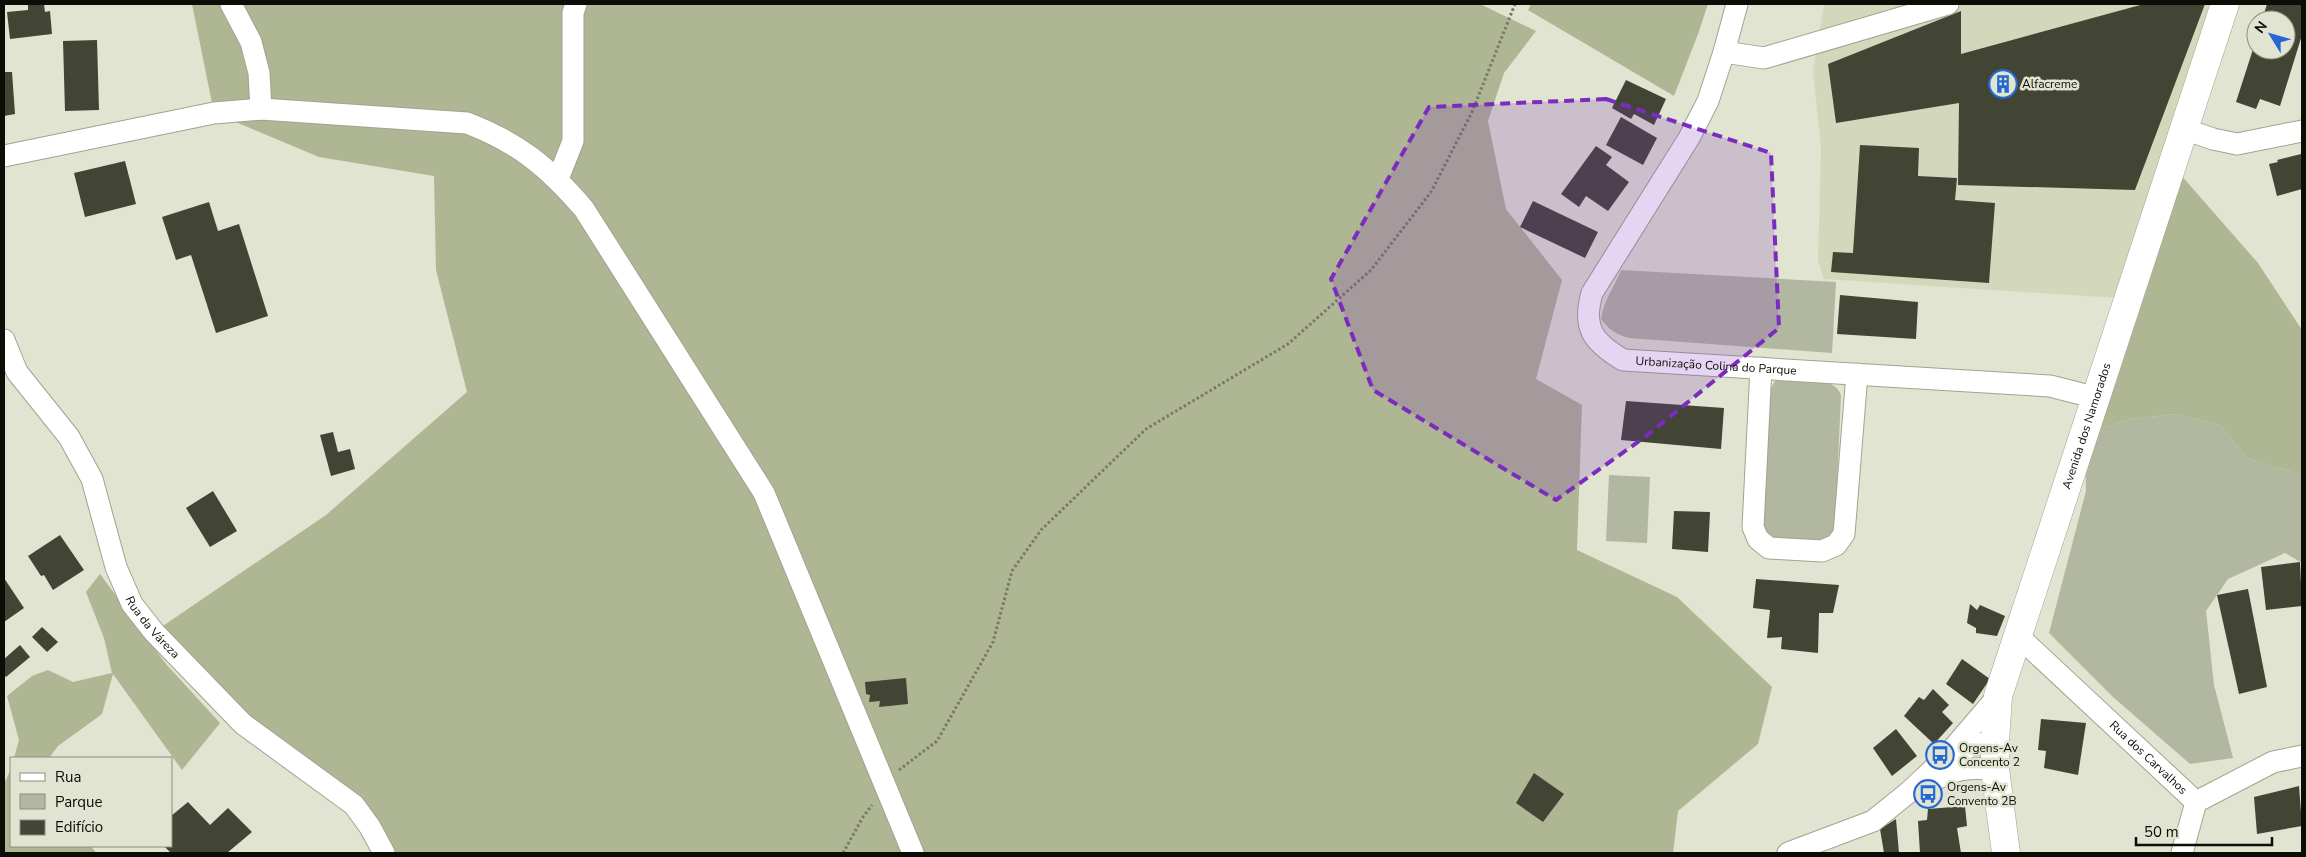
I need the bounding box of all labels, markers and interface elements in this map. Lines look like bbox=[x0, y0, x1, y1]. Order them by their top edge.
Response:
north arrow bbox=[2246, 10, 2296, 60]
text: N bbox=[2250, 18, 2272, 37]
building icon: Alfacreme bbox=[1988, 69, 2018, 99]
place label: Alfacreme bbox=[2022, 76, 2077, 92]
street label: Urbanização Colina do Parque bbox=[1635, 353, 1797, 379]
street label: Avenida dos Namorados bbox=[2058, 361, 2115, 491]
street label: Rua da Váreza bbox=[122, 594, 183, 662]
street label: Rua dos Carvalhos bbox=[2106, 717, 2191, 798]
bus stop icon: Orgens-Av Concento 2 bbox=[1925, 740, 1955, 770]
place label: Orgens-Av Concento 2 bbox=[1959, 740, 2020, 770]
legend bbox=[10, 757, 172, 847]
text: Rua bbox=[55, 767, 81, 787]
bus stop icon: Orgens-Av Convento 2B bbox=[1913, 779, 1943, 809]
place label: Orgens-Av Convento 2B bbox=[1947, 779, 2017, 809]
text: Parque bbox=[55, 792, 103, 812]
scale bar bbox=[2136, 814, 2272, 846]
text: Edifício bbox=[55, 817, 103, 837]
text: 50 m bbox=[2144, 822, 2179, 842]

